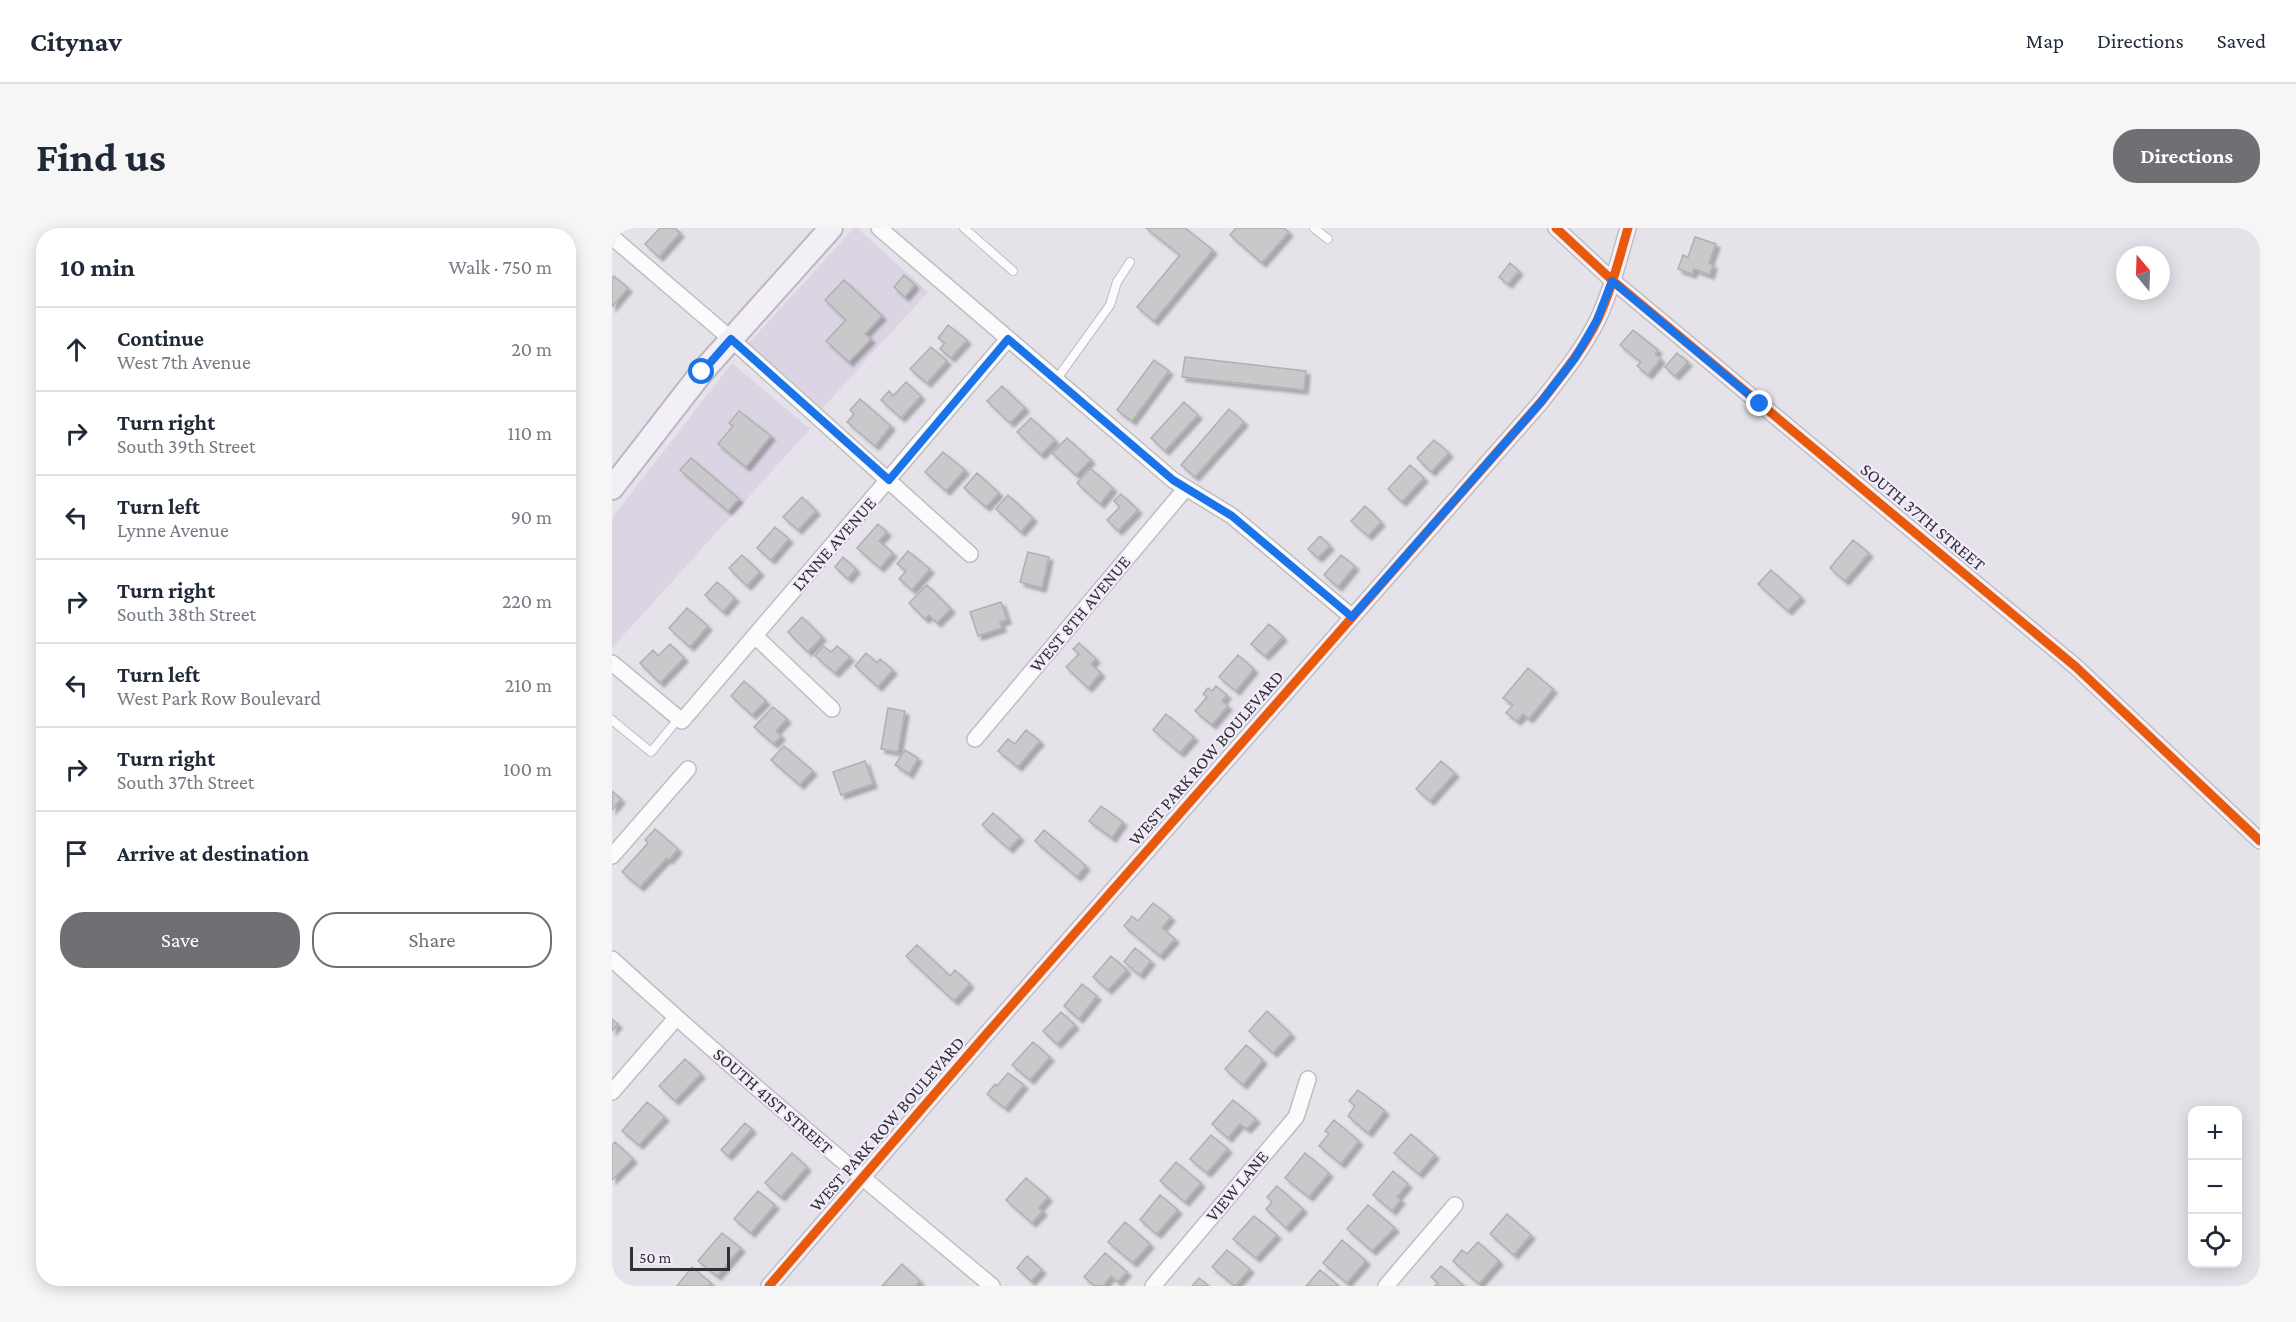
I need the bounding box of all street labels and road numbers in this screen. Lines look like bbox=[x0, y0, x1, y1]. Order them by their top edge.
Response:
street label: SOUTH 37TH STREET bbox=[1857, 459, 1989, 575]
street label: LYNNE AVENUE bbox=[788, 493, 880, 595]
street label: WEST 8TH AVENUE bbox=[1026, 552, 1135, 676]
street label: WEST PARK ROW BOULEVARD bbox=[1124, 666, 1288, 850]
street label: WEST PARK ROW BOULEVARD bbox=[805, 1032, 969, 1216]
street label: SOUTH 41ST STREET bbox=[709, 1044, 837, 1158]
street label: VIEW LANE bbox=[1202, 1146, 1272, 1225]

